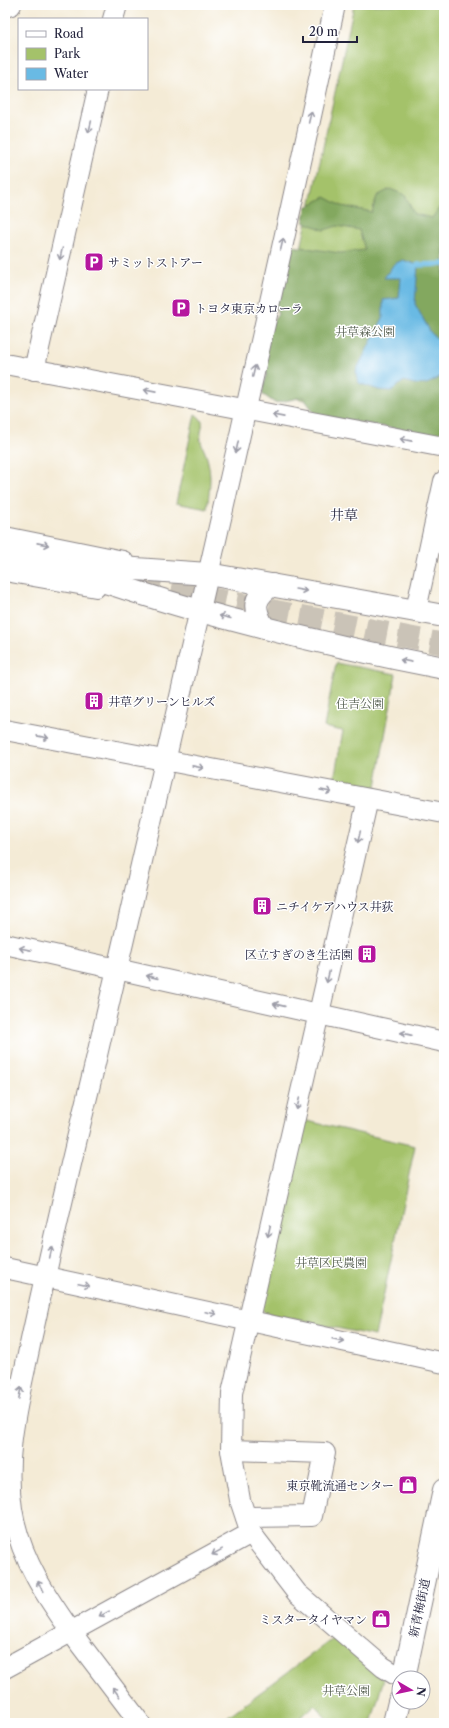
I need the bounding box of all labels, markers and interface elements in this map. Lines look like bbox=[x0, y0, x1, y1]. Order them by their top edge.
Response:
legend bbox=[18, 18, 148, 90]
scale bar bbox=[303, 18, 357, 44]
text: 20 m bbox=[309, 24, 338, 39]
text: Road bbox=[54, 26, 84, 41]
text: Park bbox=[54, 46, 81, 61]
text: Water bbox=[53, 66, 88, 81]
one-way arrow bbox=[307, 111, 314, 124]
one-way arrow bbox=[85, 120, 93, 133]
one-way arrow bbox=[279, 238, 287, 251]
one-way arrow bbox=[56, 247, 64, 260]
parking icon: サミットストアー bbox=[83, 251, 105, 273]
place label: サミットストアー bbox=[108, 255, 203, 270]
parking icon: トヨタ東京カローラ bbox=[170, 297, 192, 319]
place label: トヨタ東京カローラ bbox=[195, 301, 303, 316]
park label: 井草森公園 bbox=[335, 324, 395, 339]
one-way arrow bbox=[250, 365, 258, 378]
one-way arrow bbox=[144, 387, 157, 395]
one-way arrow bbox=[272, 411, 285, 419]
one-way arrow bbox=[400, 435, 413, 443]
one-way arrow bbox=[232, 441, 240, 454]
district label: 井草 bbox=[330, 506, 358, 524]
one-way arrow bbox=[36, 541, 49, 549]
one-way arrow bbox=[295, 587, 308, 595]
one-way arrow bbox=[219, 613, 232, 620]
one-way arrow bbox=[400, 657, 413, 665]
building icon: 井草グリーンヒルズ bbox=[83, 690, 105, 712]
place label: 井草グリーンヒルズ bbox=[108, 694, 215, 709]
park label: 住吉公園 bbox=[336, 696, 384, 711]
one-way arrow bbox=[36, 733, 49, 741]
one-way arrow bbox=[192, 763, 205, 771]
one-way arrow bbox=[319, 787, 332, 795]
one-way arrow bbox=[355, 830, 363, 843]
building icon: ニチイケアハウス井荻 bbox=[251, 895, 273, 917]
place label: ニチイケアハウス井荻 bbox=[276, 899, 394, 914]
building icon: 区立すぎのき生活園 bbox=[356, 943, 378, 965]
one-way arrow bbox=[19, 944, 32, 952]
place label: 区立すぎのき生活園 bbox=[245, 947, 353, 962]
one-way arrow bbox=[323, 970, 331, 983]
one-way arrow bbox=[146, 972, 159, 980]
one-way arrow bbox=[273, 1001, 286, 1009]
one-way arrow bbox=[400, 1029, 413, 1037]
one-way arrow bbox=[294, 1097, 301, 1110]
one-way arrow bbox=[264, 1224, 272, 1237]
one-way arrow bbox=[47, 1246, 55, 1259]
park label: 井草区民農園 bbox=[295, 1255, 367, 1270]
one-way arrow bbox=[77, 1282, 90, 1290]
one-way arrow bbox=[204, 1309, 217, 1317]
one-way arrow bbox=[332, 1337, 345, 1345]
one-way arrow bbox=[17, 1387, 25, 1400]
shop icon: 東京靴流通センター bbox=[397, 1474, 419, 1496]
place label: 東京靴流通センター bbox=[286, 1478, 394, 1493]
one-way arrow bbox=[211, 1548, 223, 1556]
street label: 新青梅街道 bbox=[405, 1577, 433, 1639]
one-way arrow bbox=[36, 1581, 44, 1593]
shop icon: ミスタータイヤマン bbox=[370, 1608, 392, 1630]
one-way arrow bbox=[98, 1611, 110, 1619]
place label: ミスタータイヤマン bbox=[259, 1612, 367, 1627]
north arrow bbox=[391, 1670, 431, 1710]
park label: 井草公園 bbox=[322, 1683, 370, 1698]
text: N bbox=[413, 1686, 429, 1698]
one-way arrow bbox=[112, 1687, 120, 1698]

